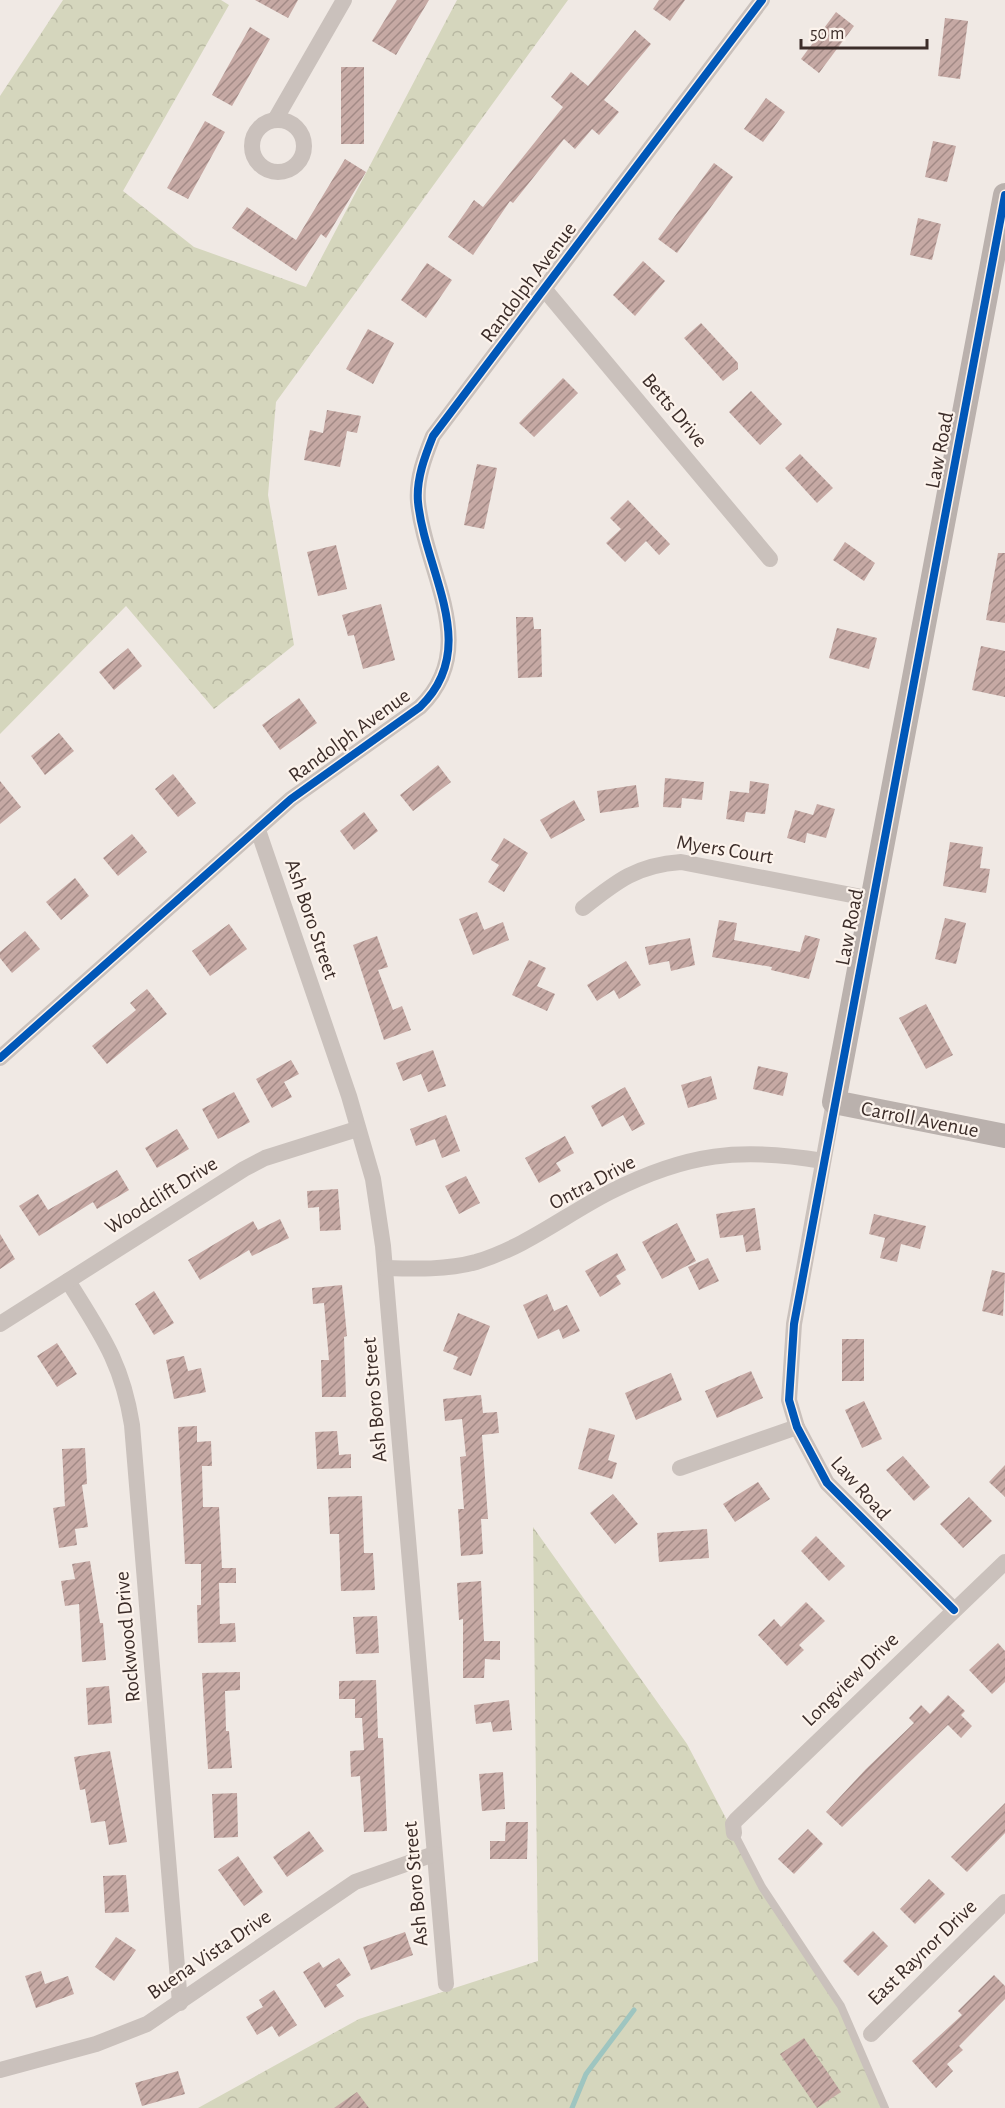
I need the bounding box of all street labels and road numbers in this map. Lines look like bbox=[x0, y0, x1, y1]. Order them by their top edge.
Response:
street label: Randolph Avenue bbox=[477, 218, 580, 346]
street label: Betts Drive bbox=[638, 369, 711, 451]
street label: Law Road bbox=[922, 410, 957, 490]
street label: Randolph Avenue bbox=[285, 685, 414, 786]
street label: Myers Court bbox=[675, 832, 775, 868]
street label: Ash Boro Street bbox=[281, 856, 342, 982]
street label: Law Road bbox=[832, 887, 867, 967]
street label: Carroll Avenue bbox=[859, 1098, 980, 1141]
street label: Ontra Drive bbox=[546, 1151, 639, 1214]
street label: Woodclift Drive bbox=[101, 1153, 221, 1238]
street label: Ash Boro Street bbox=[359, 1336, 390, 1463]
street label: Law Road bbox=[827, 1452, 894, 1524]
street label: Rockwood Drive bbox=[111, 1571, 144, 1703]
street label: Longview Drive bbox=[798, 1629, 902, 1730]
street label: Ash Boro Street bbox=[400, 1820, 431, 1947]
street label: East Raynor Drive bbox=[864, 1896, 981, 2009]
street label: Buena Vista Drive bbox=[144, 1905, 275, 2003]

